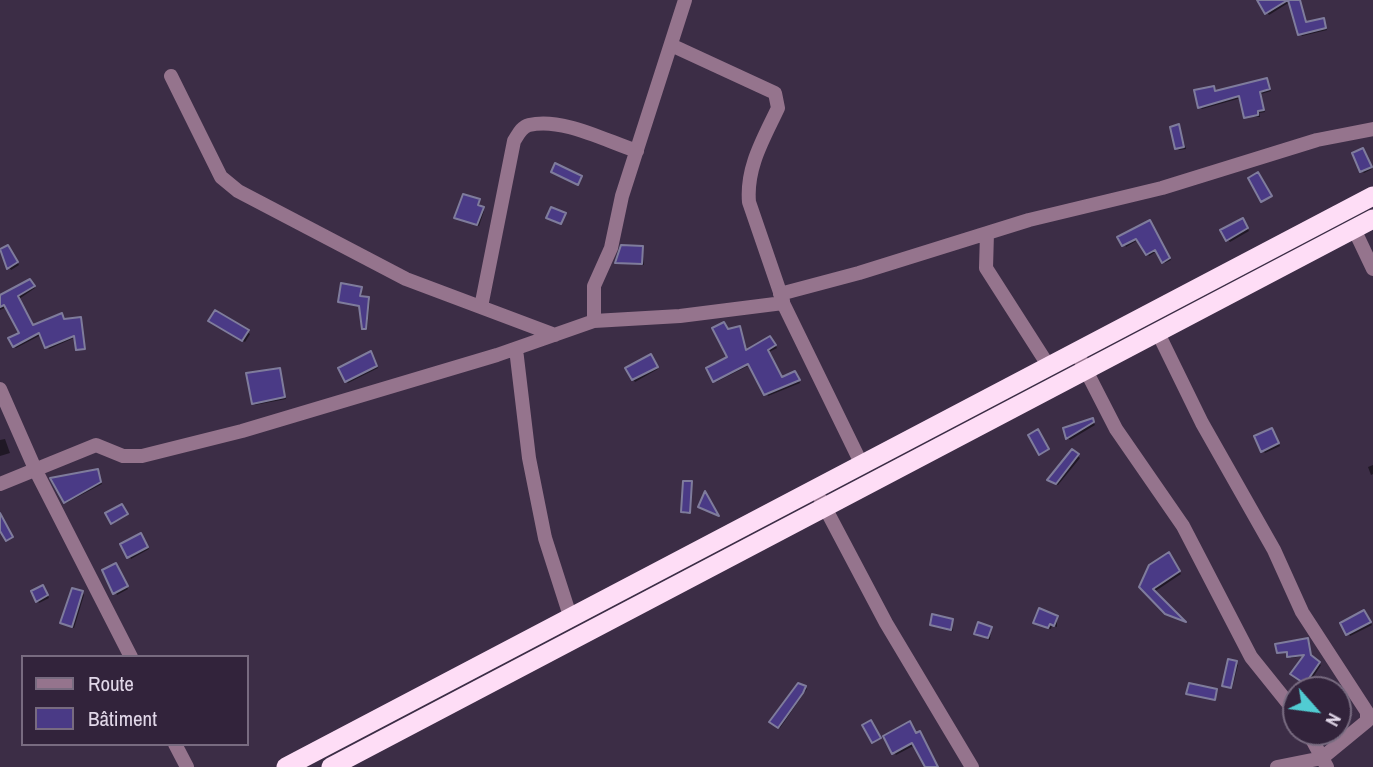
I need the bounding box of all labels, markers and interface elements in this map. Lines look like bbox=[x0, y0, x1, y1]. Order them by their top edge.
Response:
legend bbox=[21, 655, 248, 746]
text: Route bbox=[88, 669, 134, 698]
north arrow bbox=[1282, 676, 1352, 746]
text: Bâtiment bbox=[88, 704, 157, 733]
text: N bbox=[1320, 709, 1348, 731]

